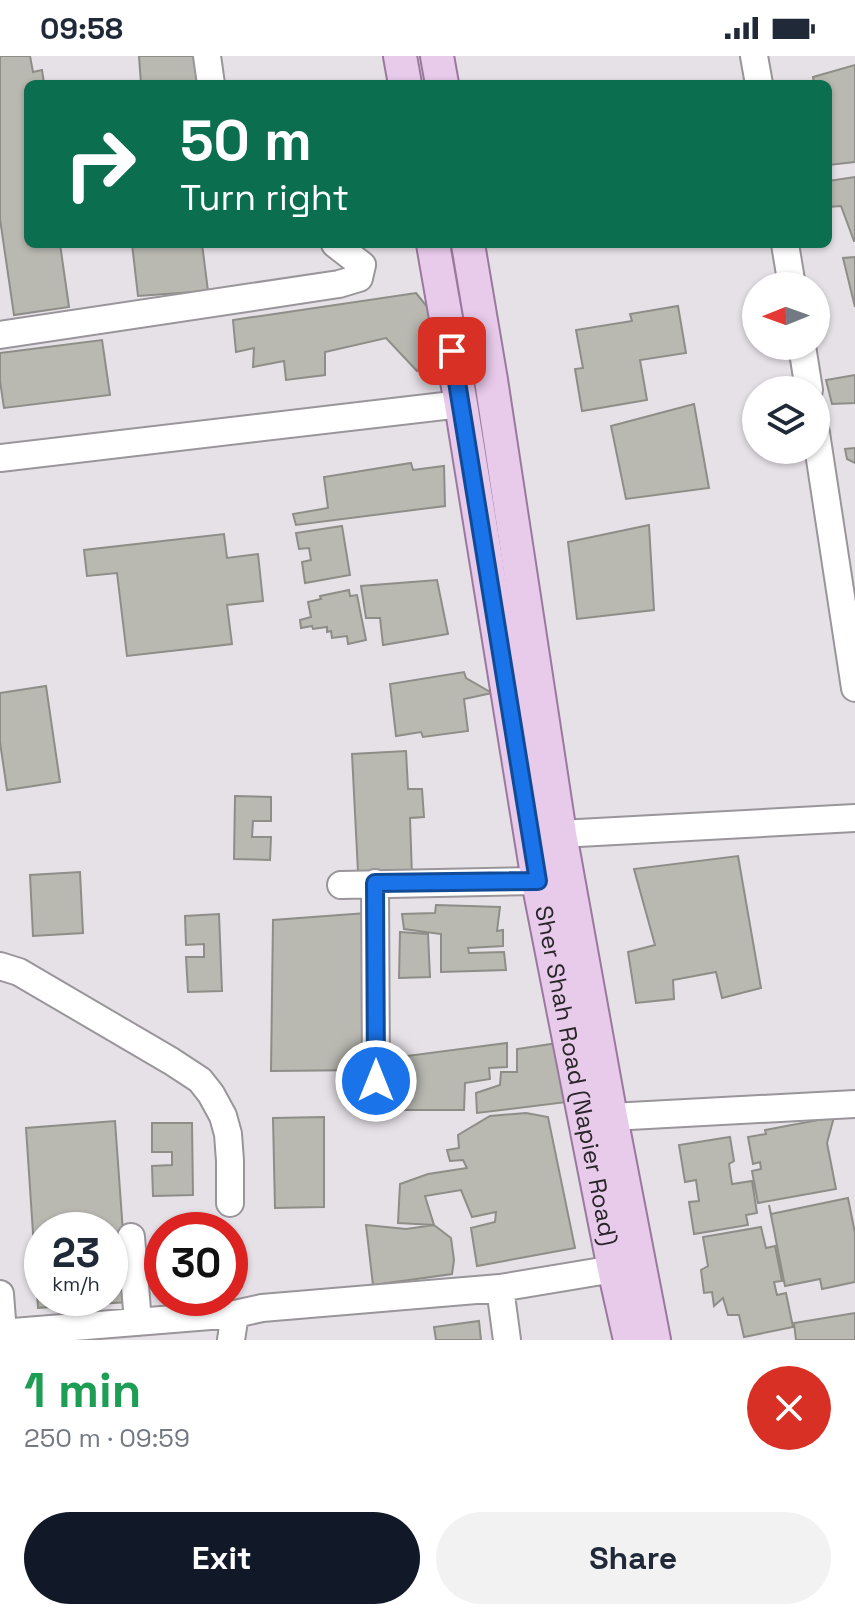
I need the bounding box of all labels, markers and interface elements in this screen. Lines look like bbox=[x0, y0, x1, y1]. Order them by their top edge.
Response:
text: 09:58 bbox=[40, 9, 123, 48]
text: 50 m bbox=[180, 105, 312, 176]
icon: right bbox=[48, 112, 152, 216]
text: Turn right bbox=[180, 175, 349, 221]
north arrow bbox=[742, 272, 830, 360]
map controls bbox=[742, 272, 830, 464]
pin bbox=[418, 317, 486, 385]
icon: arrive bbox=[430, 329, 474, 373]
button: layers bbox=[742, 376, 830, 464]
street label: Sher Shah Road (Napier Road) bbox=[528, 903, 625, 1248]
position arrow bbox=[334, 1039, 418, 1123]
speed limit sign: 30 bbox=[144, 1212, 248, 1316]
text: 23 bbox=[52, 1228, 100, 1279]
text: km/h bbox=[52, 1271, 100, 1297]
text: 1 min bbox=[24, 1360, 141, 1421]
button: close bbox=[747, 1366, 831, 1450]
text: 250 m · 09:59 bbox=[24, 1421, 190, 1455]
button: Exit bbox=[24, 1512, 420, 1604]
button: Share bbox=[436, 1512, 831, 1604]

